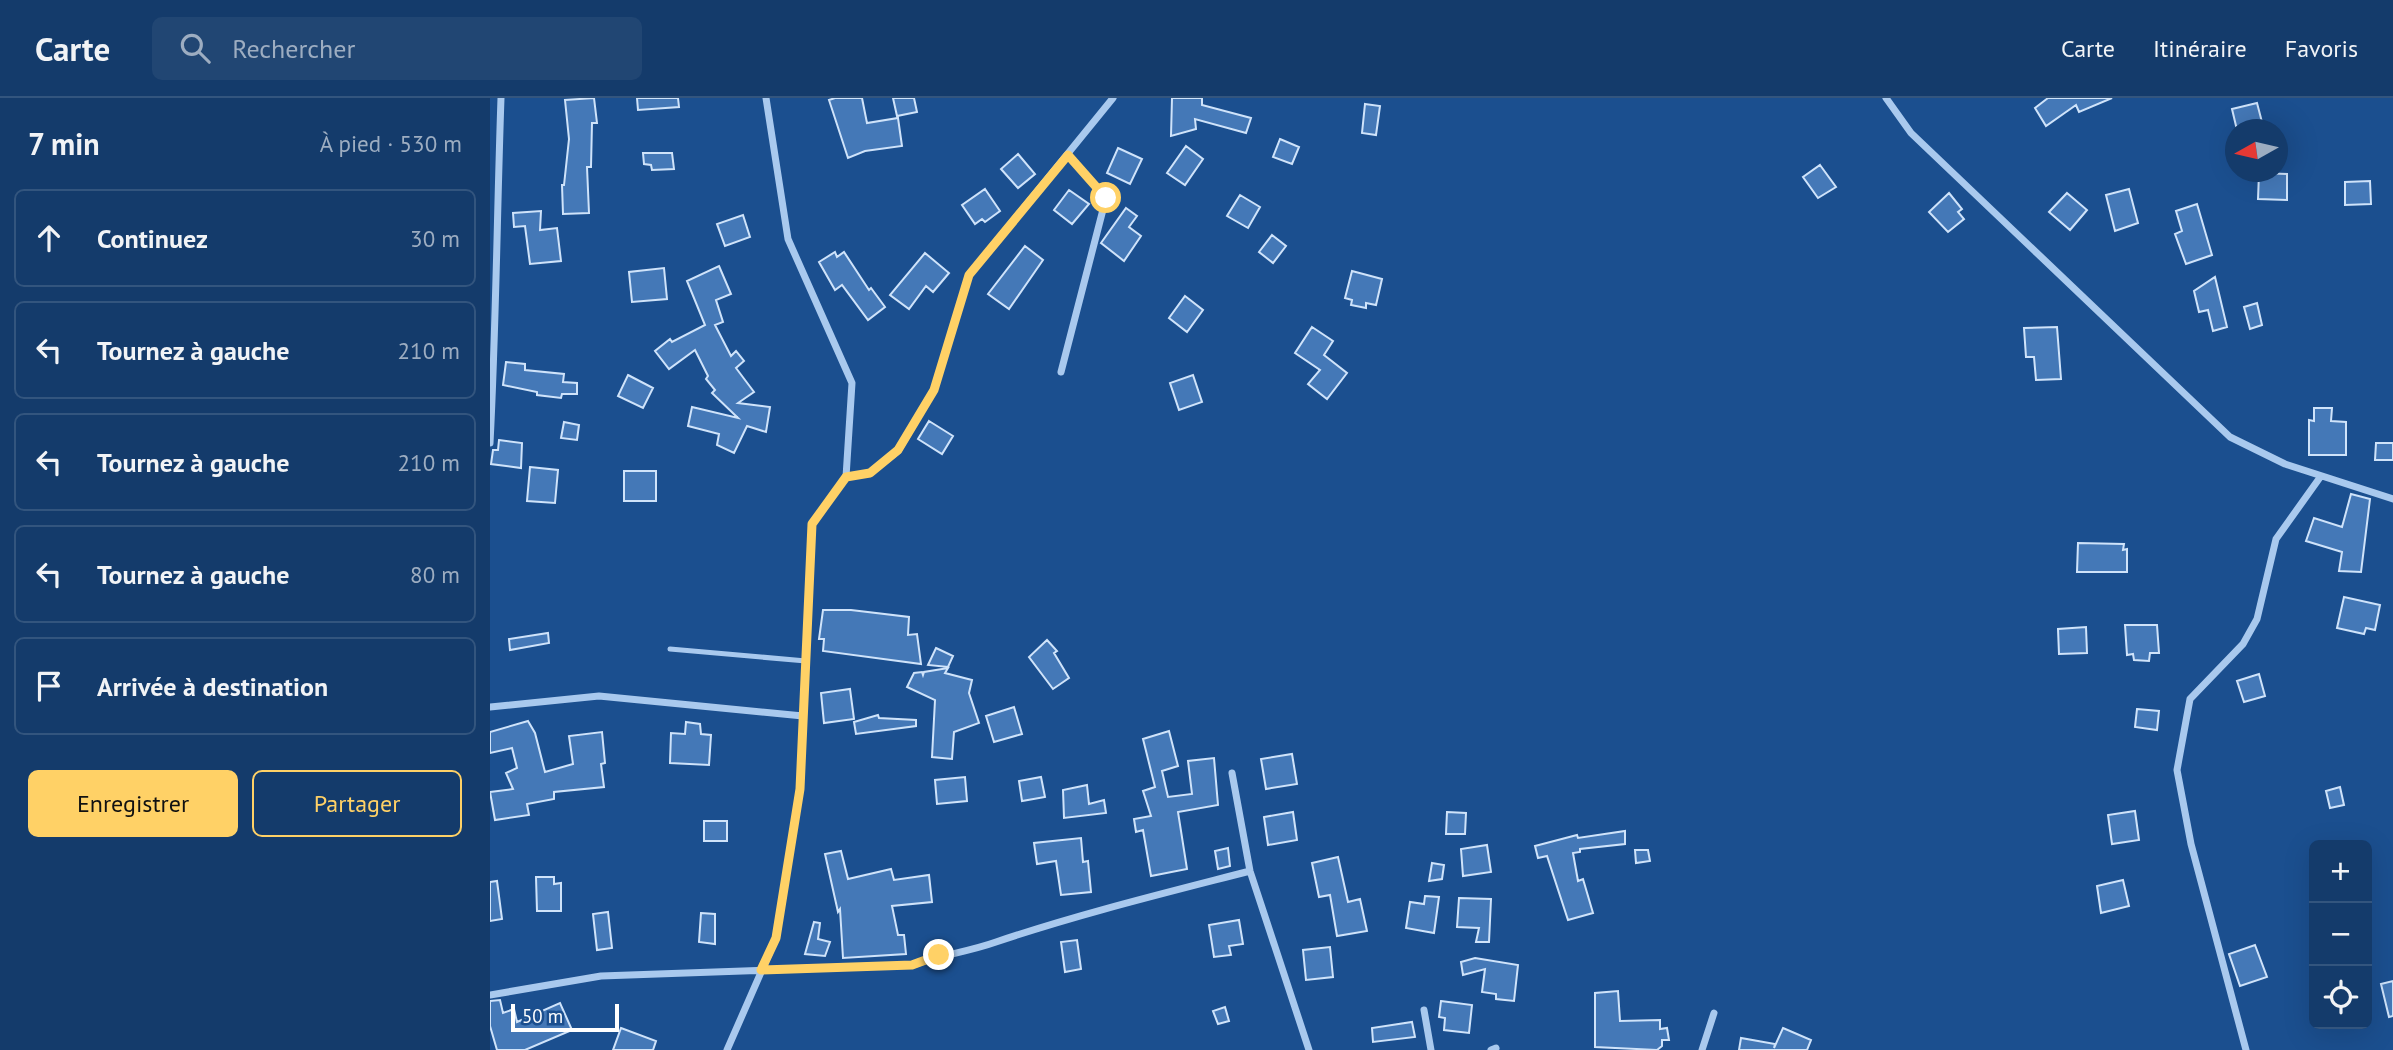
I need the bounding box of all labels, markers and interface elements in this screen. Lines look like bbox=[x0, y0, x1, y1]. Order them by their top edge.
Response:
search box bbox=[152, 17, 642, 80]
text: Carte bbox=[35, 27, 110, 70]
icon: search bbox=[176, 29, 214, 67]
text: Rechercher bbox=[232, 32, 355, 65]
text: Carte bbox=[2061, 33, 2115, 64]
text: Itinéraire bbox=[2153, 33, 2247, 64]
text: Favoris bbox=[2285, 33, 2358, 64]
north arrow bbox=[2225, 119, 2288, 182]
text: 7 min bbox=[28, 124, 100, 163]
text: À pied · 530 m bbox=[320, 129, 462, 158]
route start bbox=[1090, 182, 1121, 213]
icon: ahead bbox=[30, 219, 68, 257]
text: Continuez bbox=[97, 222, 208, 255]
text: 30 m bbox=[410, 224, 460, 253]
icon: left bbox=[30, 331, 68, 369]
text: Tournez à gauche bbox=[97, 334, 289, 367]
text: 210 m bbox=[398, 336, 460, 365]
icon: left bbox=[30, 443, 68, 481]
text: Tournez à gauche bbox=[97, 446, 289, 479]
text: 210 m bbox=[398, 448, 460, 477]
icon: left bbox=[30, 555, 68, 593]
text: Tournez à gauche bbox=[97, 558, 289, 591]
text: 80 m bbox=[410, 560, 460, 589]
icon: arrive bbox=[30, 667, 68, 705]
text: Arrivée à destination bbox=[97, 670, 328, 703]
button: Enregistrer bbox=[28, 770, 238, 837]
button: Partager bbox=[252, 770, 462, 837]
map controls bbox=[2309, 840, 2372, 1029]
button: + bbox=[2309, 840, 2372, 903]
button: − bbox=[2309, 903, 2372, 966]
route end bbox=[923, 939, 954, 970]
button: locate bbox=[2309, 966, 2372, 1029]
scale bar bbox=[511, 1001, 620, 1033]
text: 50 m bbox=[522, 1004, 563, 1028]

